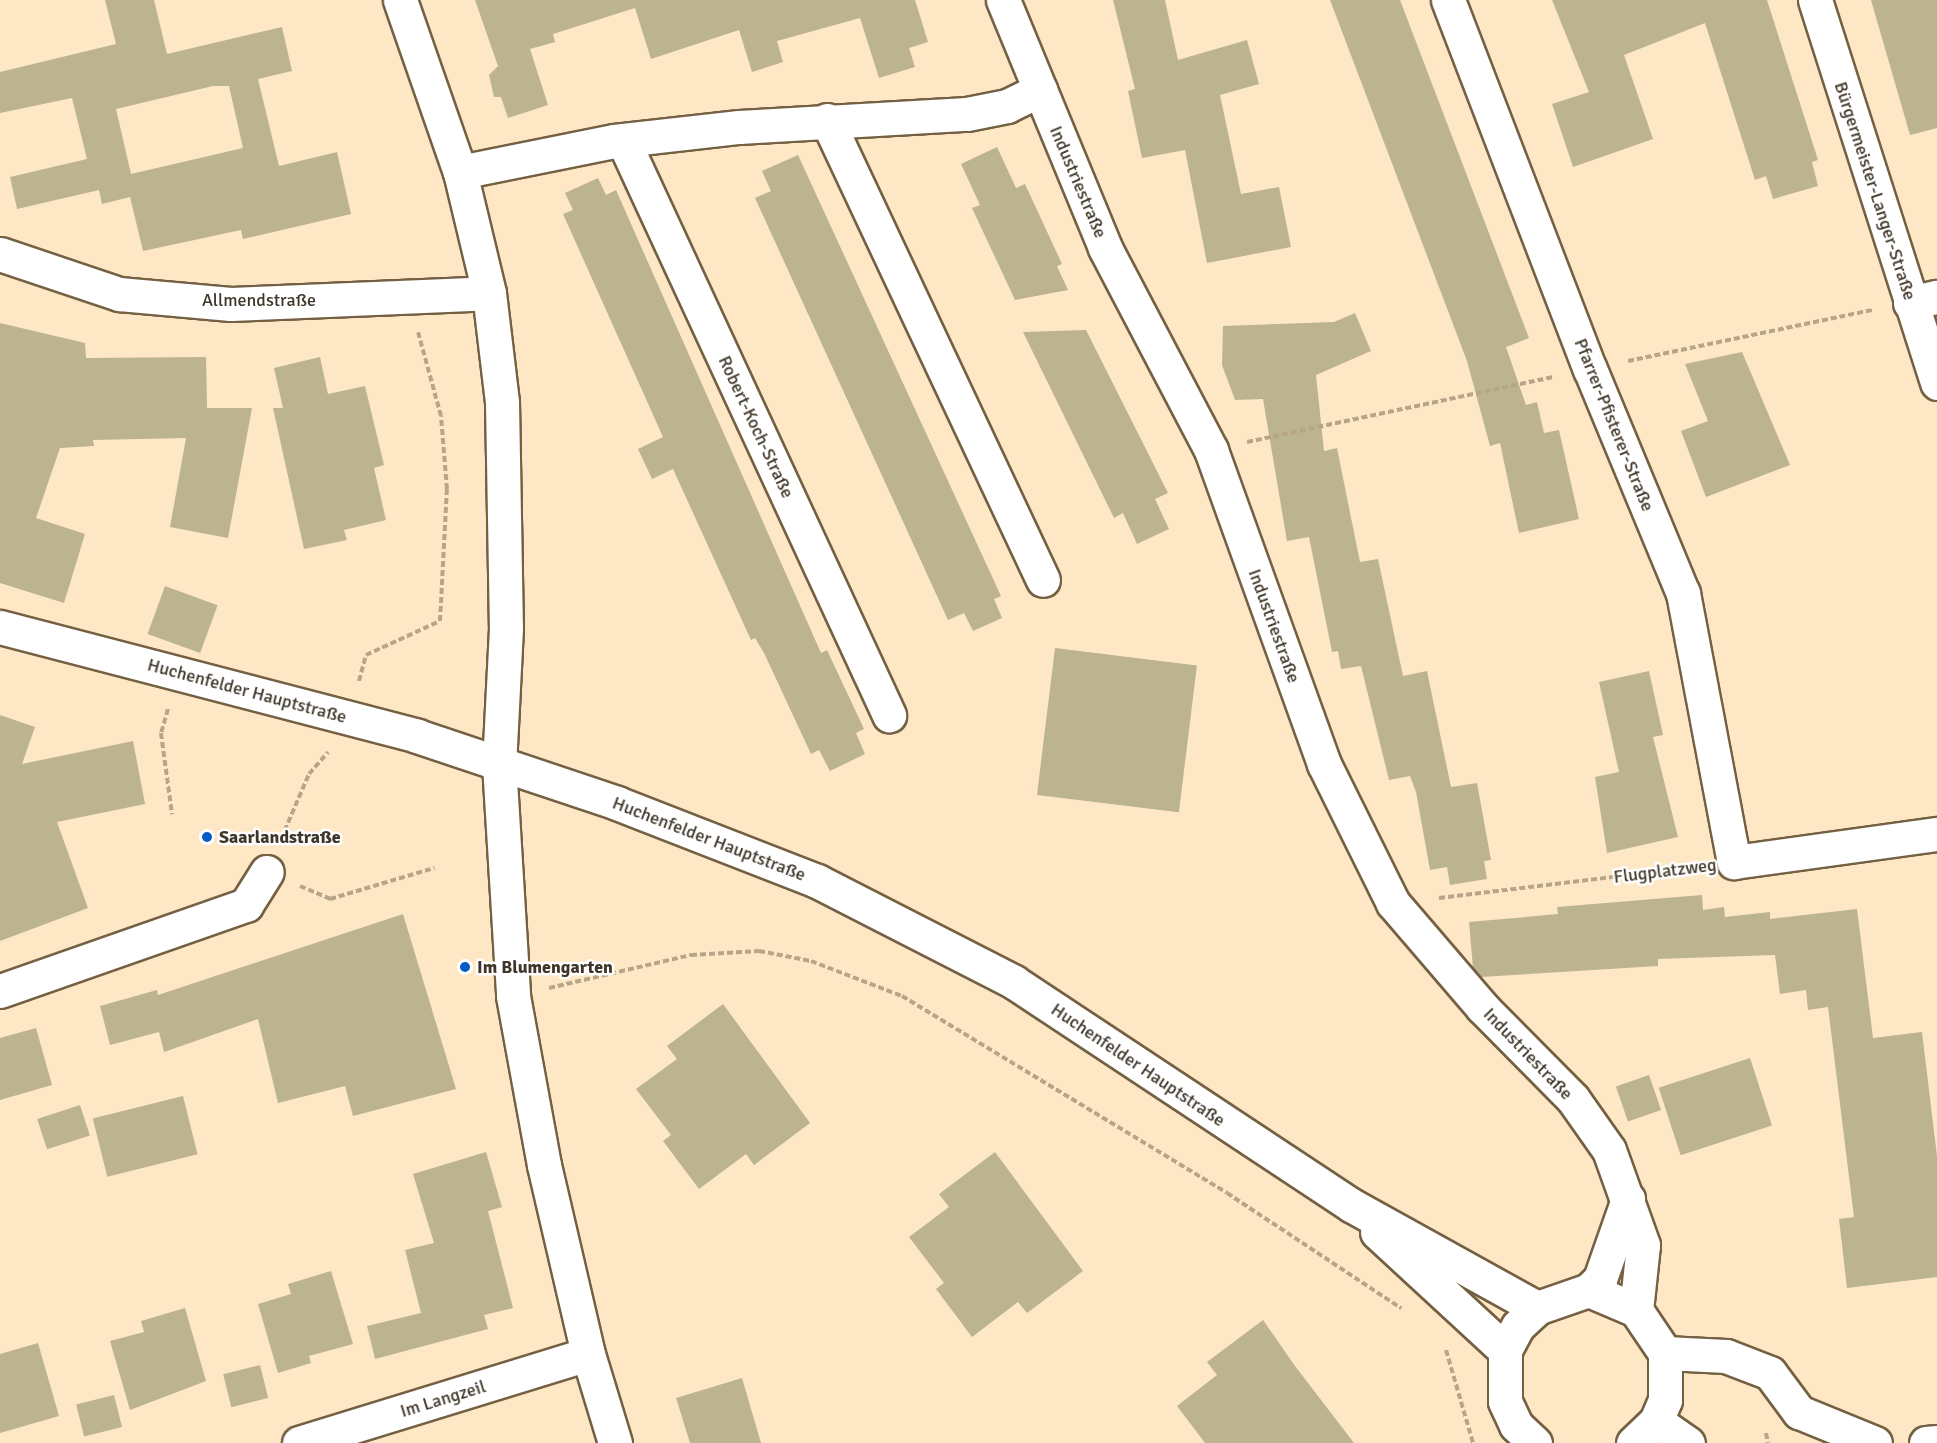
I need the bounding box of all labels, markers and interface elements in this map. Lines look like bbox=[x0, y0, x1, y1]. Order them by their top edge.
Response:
street label: Bürgermeister-Langer-Straße bbox=[1829, 79, 1921, 303]
street label: Industriestraße bbox=[1045, 123, 1111, 241]
street label: Allmendstraße bbox=[202, 289, 316, 311]
street label: Pfarrer-Pfisterer-Straße bbox=[1569, 335, 1659, 515]
street label: Robert-Koch-Straße bbox=[714, 352, 798, 502]
street label: Industriestraße bbox=[1243, 566, 1305, 686]
street label: Huchenfelder Hauptstraße bbox=[145, 654, 349, 728]
street label: Huchenfelder Hauptstraße bbox=[609, 792, 809, 886]
place label: Saarlandstraße bbox=[219, 826, 341, 848]
marker: Saarlandstraße bbox=[200, 830, 214, 844]
street label: Flugplatzweg bbox=[1612, 854, 1718, 888]
place label: Im Blumengarten bbox=[477, 956, 613, 978]
marker: Im Blumengarten bbox=[458, 960, 472, 974]
street label: Huchenfelder Hauptstraße bbox=[1047, 999, 1229, 1131]
street label: Industriestraße bbox=[1479, 1003, 1577, 1105]
street label: Im Langzeil bbox=[398, 1376, 488, 1422]

